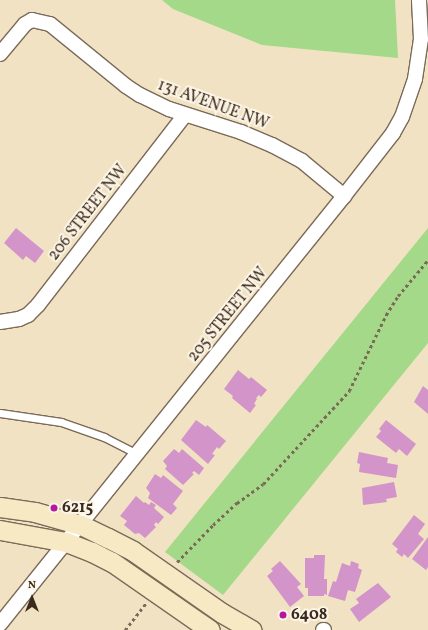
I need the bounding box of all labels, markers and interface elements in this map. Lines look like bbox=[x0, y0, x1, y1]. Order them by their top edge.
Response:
street label: 131 AVENUE NW bbox=[155, 76, 271, 134]
street label: 206 STREET NW bbox=[44, 161, 132, 265]
street label: 205 STREET NW bbox=[184, 264, 272, 366]
place label: 6215 bbox=[62, 498, 93, 518]
marker: 6215 bbox=[49, 503, 59, 513]
north arrow bbox=[12, 578, 52, 618]
text: N bbox=[28, 578, 36, 593]
place label: 6408 bbox=[291, 605, 328, 625]
marker: 6408 bbox=[278, 610, 288, 620]

